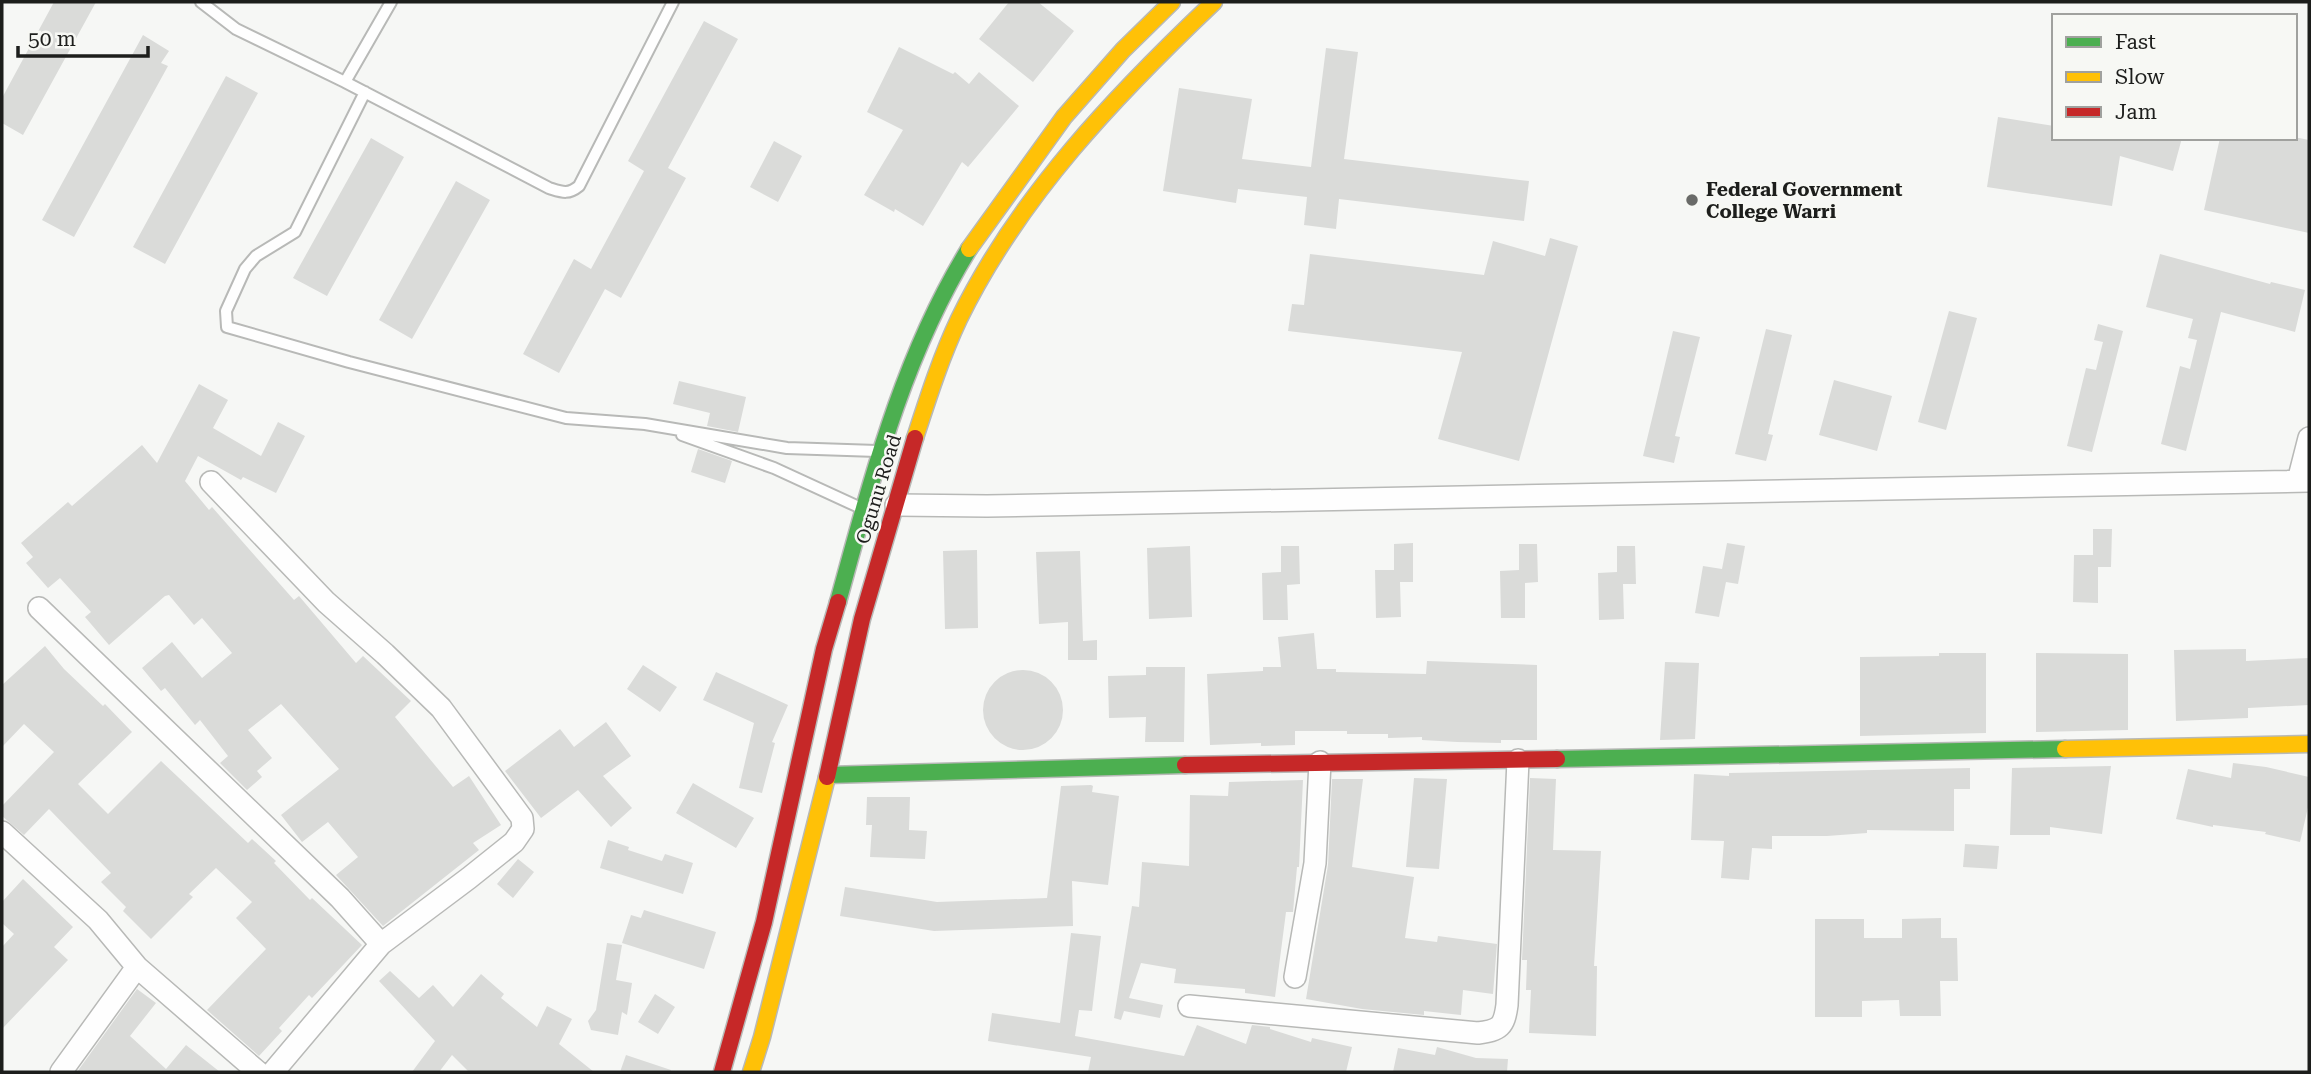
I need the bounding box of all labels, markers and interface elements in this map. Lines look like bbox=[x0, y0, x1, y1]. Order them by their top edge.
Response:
scale bar bbox=[18, 14, 147, 58]
legend bbox=[2052, 14, 2297, 140]
text: 50 m bbox=[28, 27, 76, 51]
text: Fast bbox=[2115, 30, 2156, 54]
text: Slow bbox=[2115, 65, 2165, 89]
text: Jam bbox=[2115, 100, 2157, 124]
place label: Federal Government College Warri bbox=[1706, 178, 1903, 223]
marker: Federal Government College Warri bbox=[1684, 192, 1700, 208]
street label: Ogunu Road bbox=[851, 432, 906, 547]

